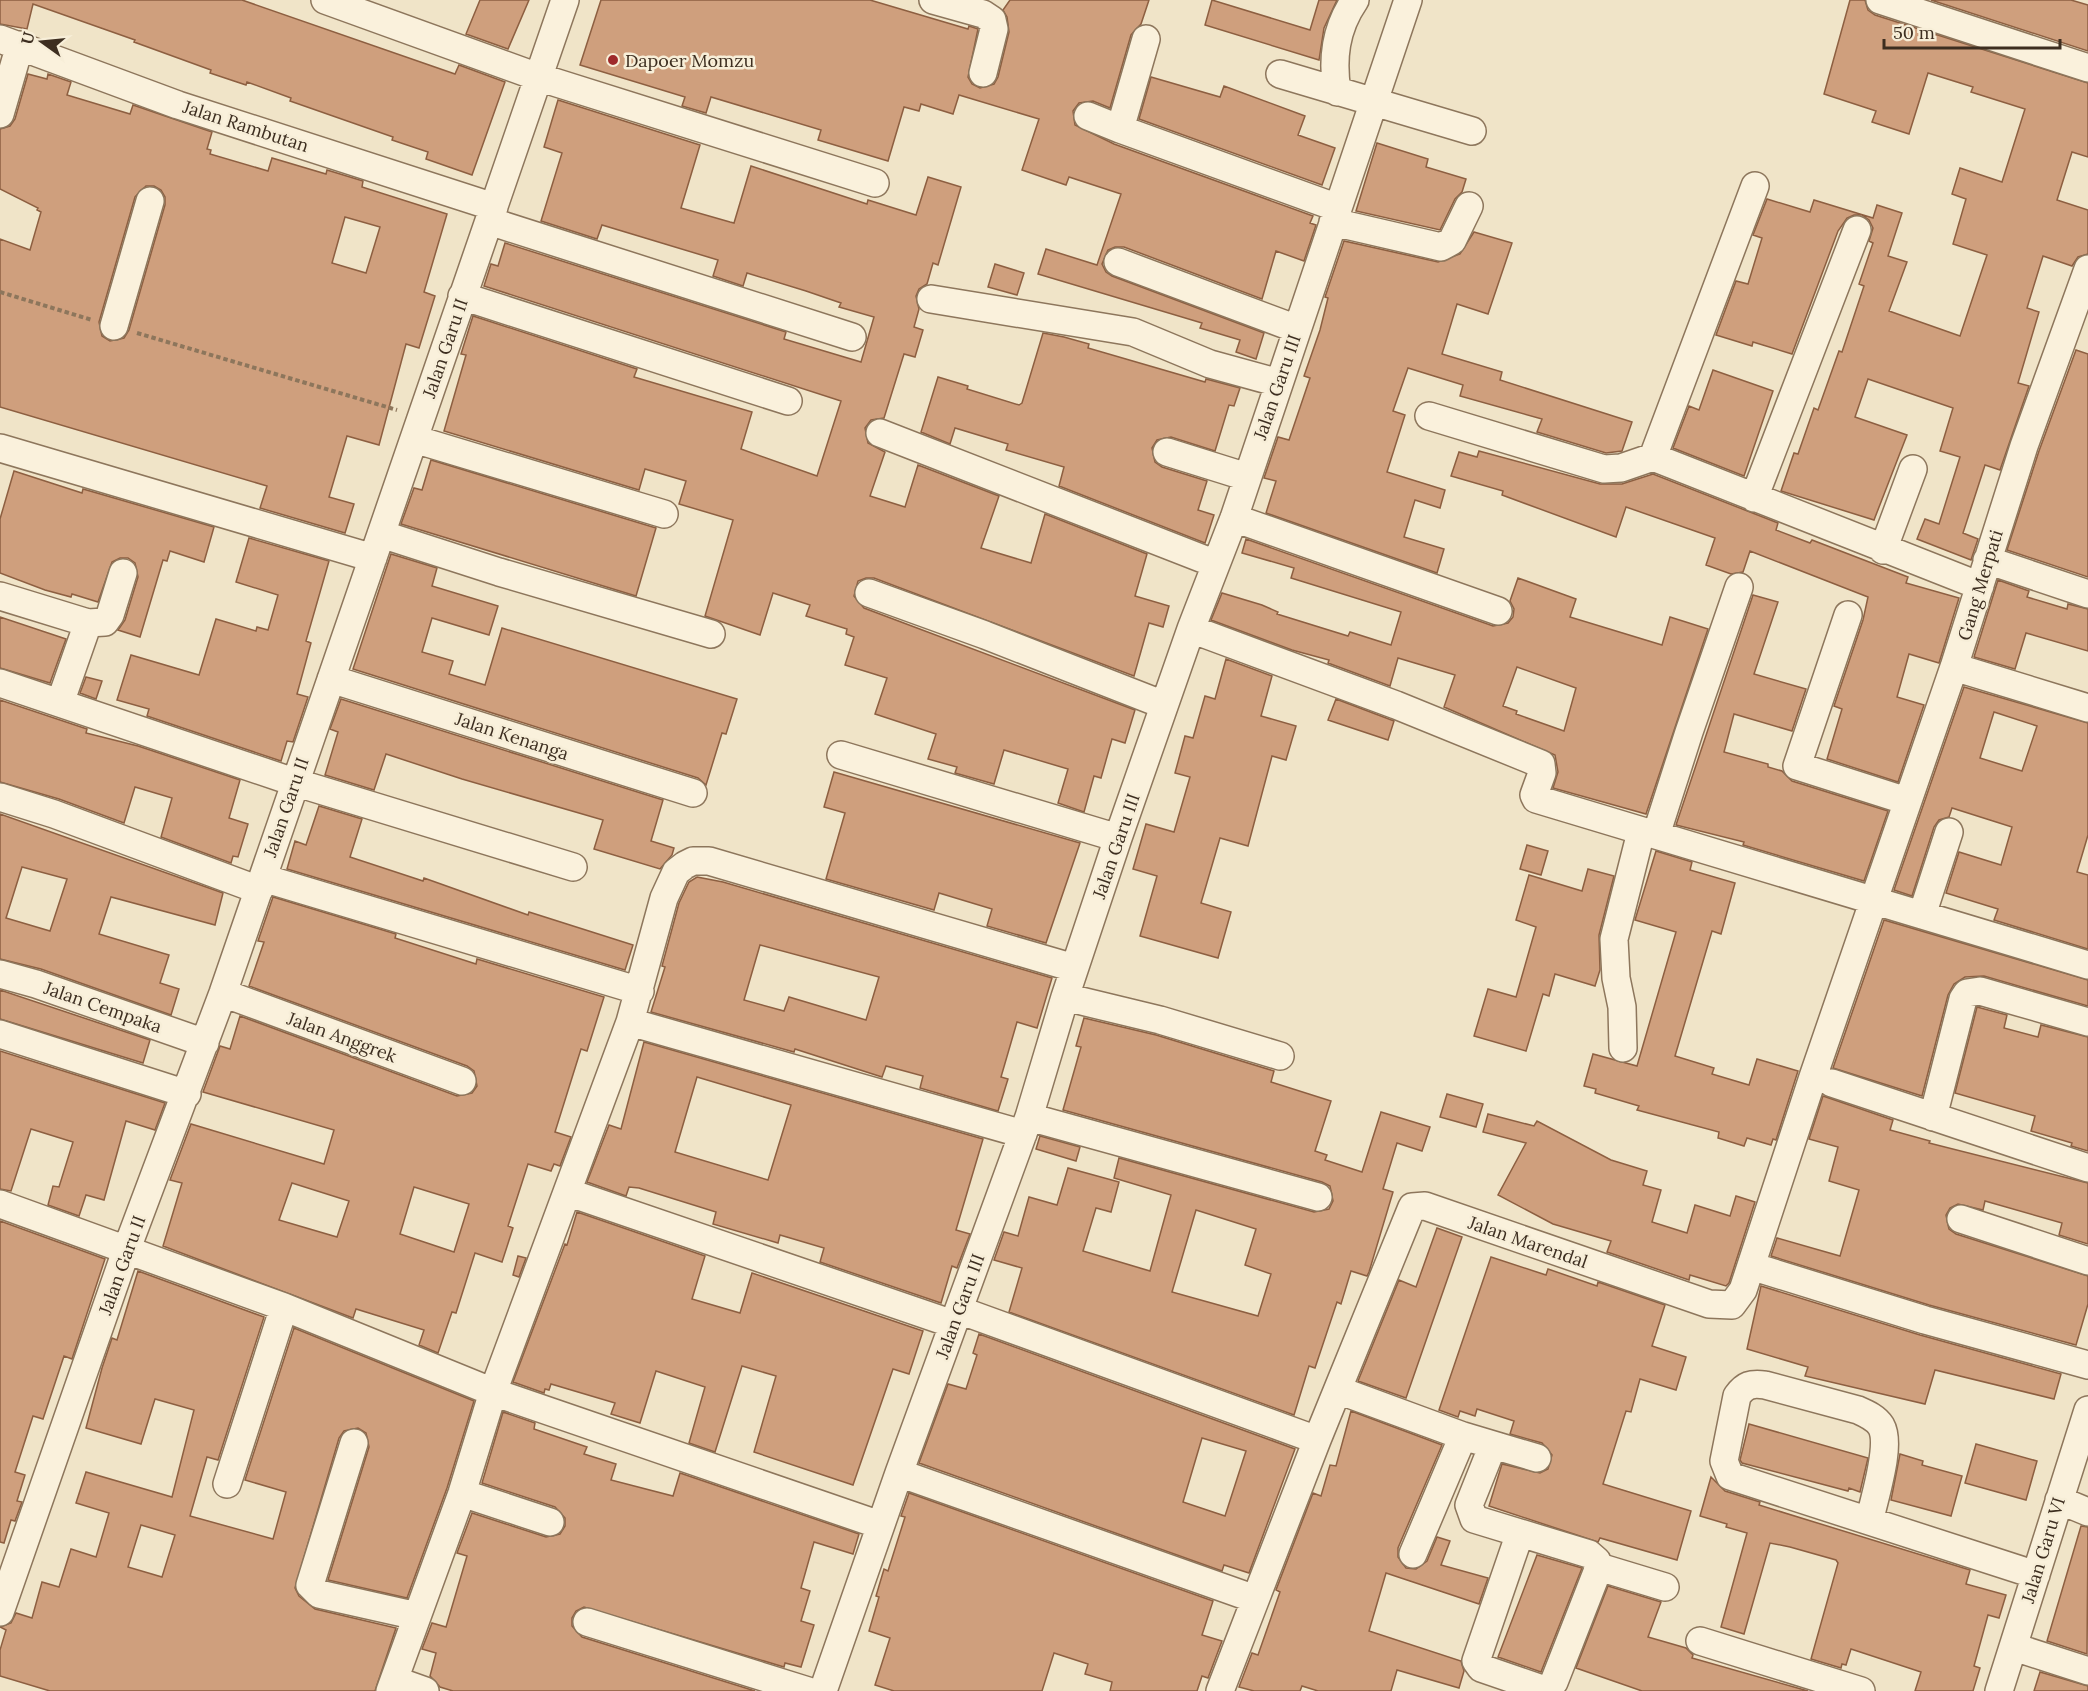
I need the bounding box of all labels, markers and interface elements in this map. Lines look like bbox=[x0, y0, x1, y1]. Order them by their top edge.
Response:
north arrow bbox=[12, 12, 72, 72]
scale bar bbox=[1884, 12, 2060, 50]
text: 50 m bbox=[1893, 21, 1935, 44]
text: U bbox=[16, 30, 39, 47]
place label: Dapoer Momzu bbox=[625, 49, 754, 72]
marker: Dapoer Momzu bbox=[606, 53, 620, 67]
street label: Jalan Rambutan bbox=[179, 95, 312, 157]
street label: Jalan Garu II bbox=[417, 295, 473, 402]
street label: Jalan Garu III bbox=[1248, 331, 1306, 444]
street label: Gang Merpati bbox=[1952, 527, 2008, 643]
street label: Jalan Kenanga bbox=[452, 707, 572, 765]
street label: Jalan Garu II bbox=[258, 754, 314, 861]
street label: Jalan Garu III bbox=[1087, 790, 1145, 903]
street label: Jalan Cempaka bbox=[40, 976, 165, 1038]
street label: Jalan Anggrek bbox=[283, 1006, 400, 1068]
street label: Jalan Marendal bbox=[1464, 1211, 1591, 1273]
street label: Jalan Garu II bbox=[93, 1212, 151, 1319]
street label: Jalan Garu III bbox=[930, 1250, 990, 1363]
street label: Jalan Garu VI bbox=[2016, 1494, 2070, 1607]

